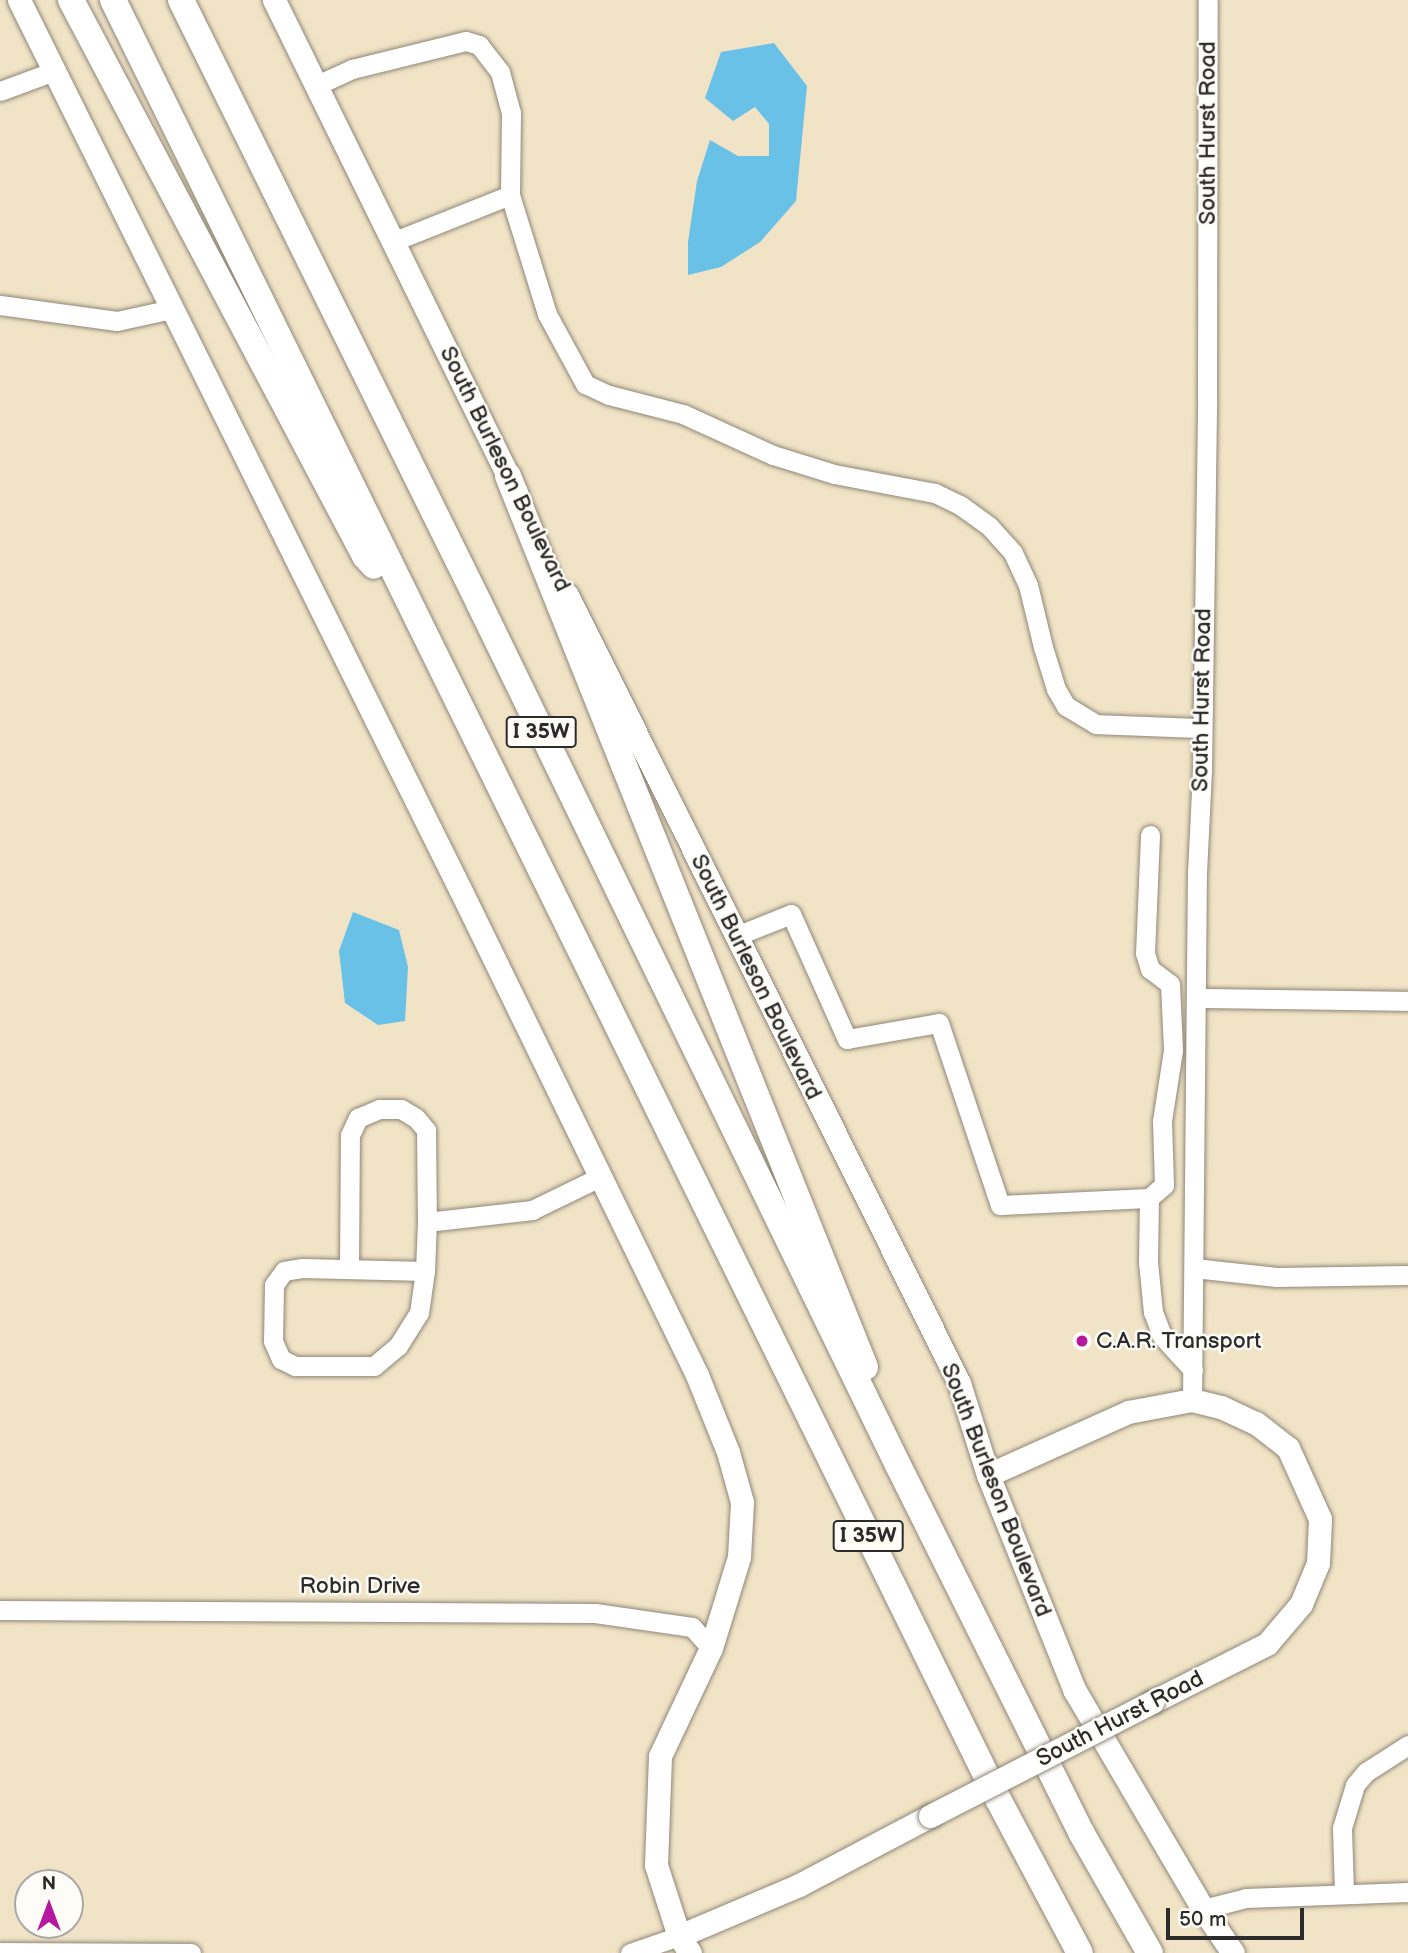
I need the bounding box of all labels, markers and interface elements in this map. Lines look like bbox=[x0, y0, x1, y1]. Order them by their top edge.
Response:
street label: South Hurst Road bbox=[1194, 41, 1222, 225]
street label: South Burleson Boulevard bbox=[434, 342, 576, 596]
street label: South Hurst Road bbox=[1187, 608, 1217, 792]
road number: I 35W bbox=[504, 714, 578, 750]
street label: South Burleson Boulevard bbox=[685, 850, 827, 1104]
place label: C.A.R. Transport bbox=[1096, 1327, 1262, 1355]
marker: C.A.R. Transport bbox=[1074, 1333, 1090, 1349]
street label: South Burleson Boulevard bbox=[935, 1359, 1057, 1621]
road number: I 35W bbox=[831, 1518, 905, 1554]
street label: Robin Drive bbox=[299, 1572, 421, 1600]
street label: South Hurst Road bbox=[1032, 1665, 1208, 1773]
north arrow bbox=[14, 1869, 84, 1939]
text: N bbox=[42, 1873, 56, 1896]
scale bar bbox=[1170, 1894, 1308, 1938]
text: 50 m bbox=[1179, 1907, 1226, 1932]

